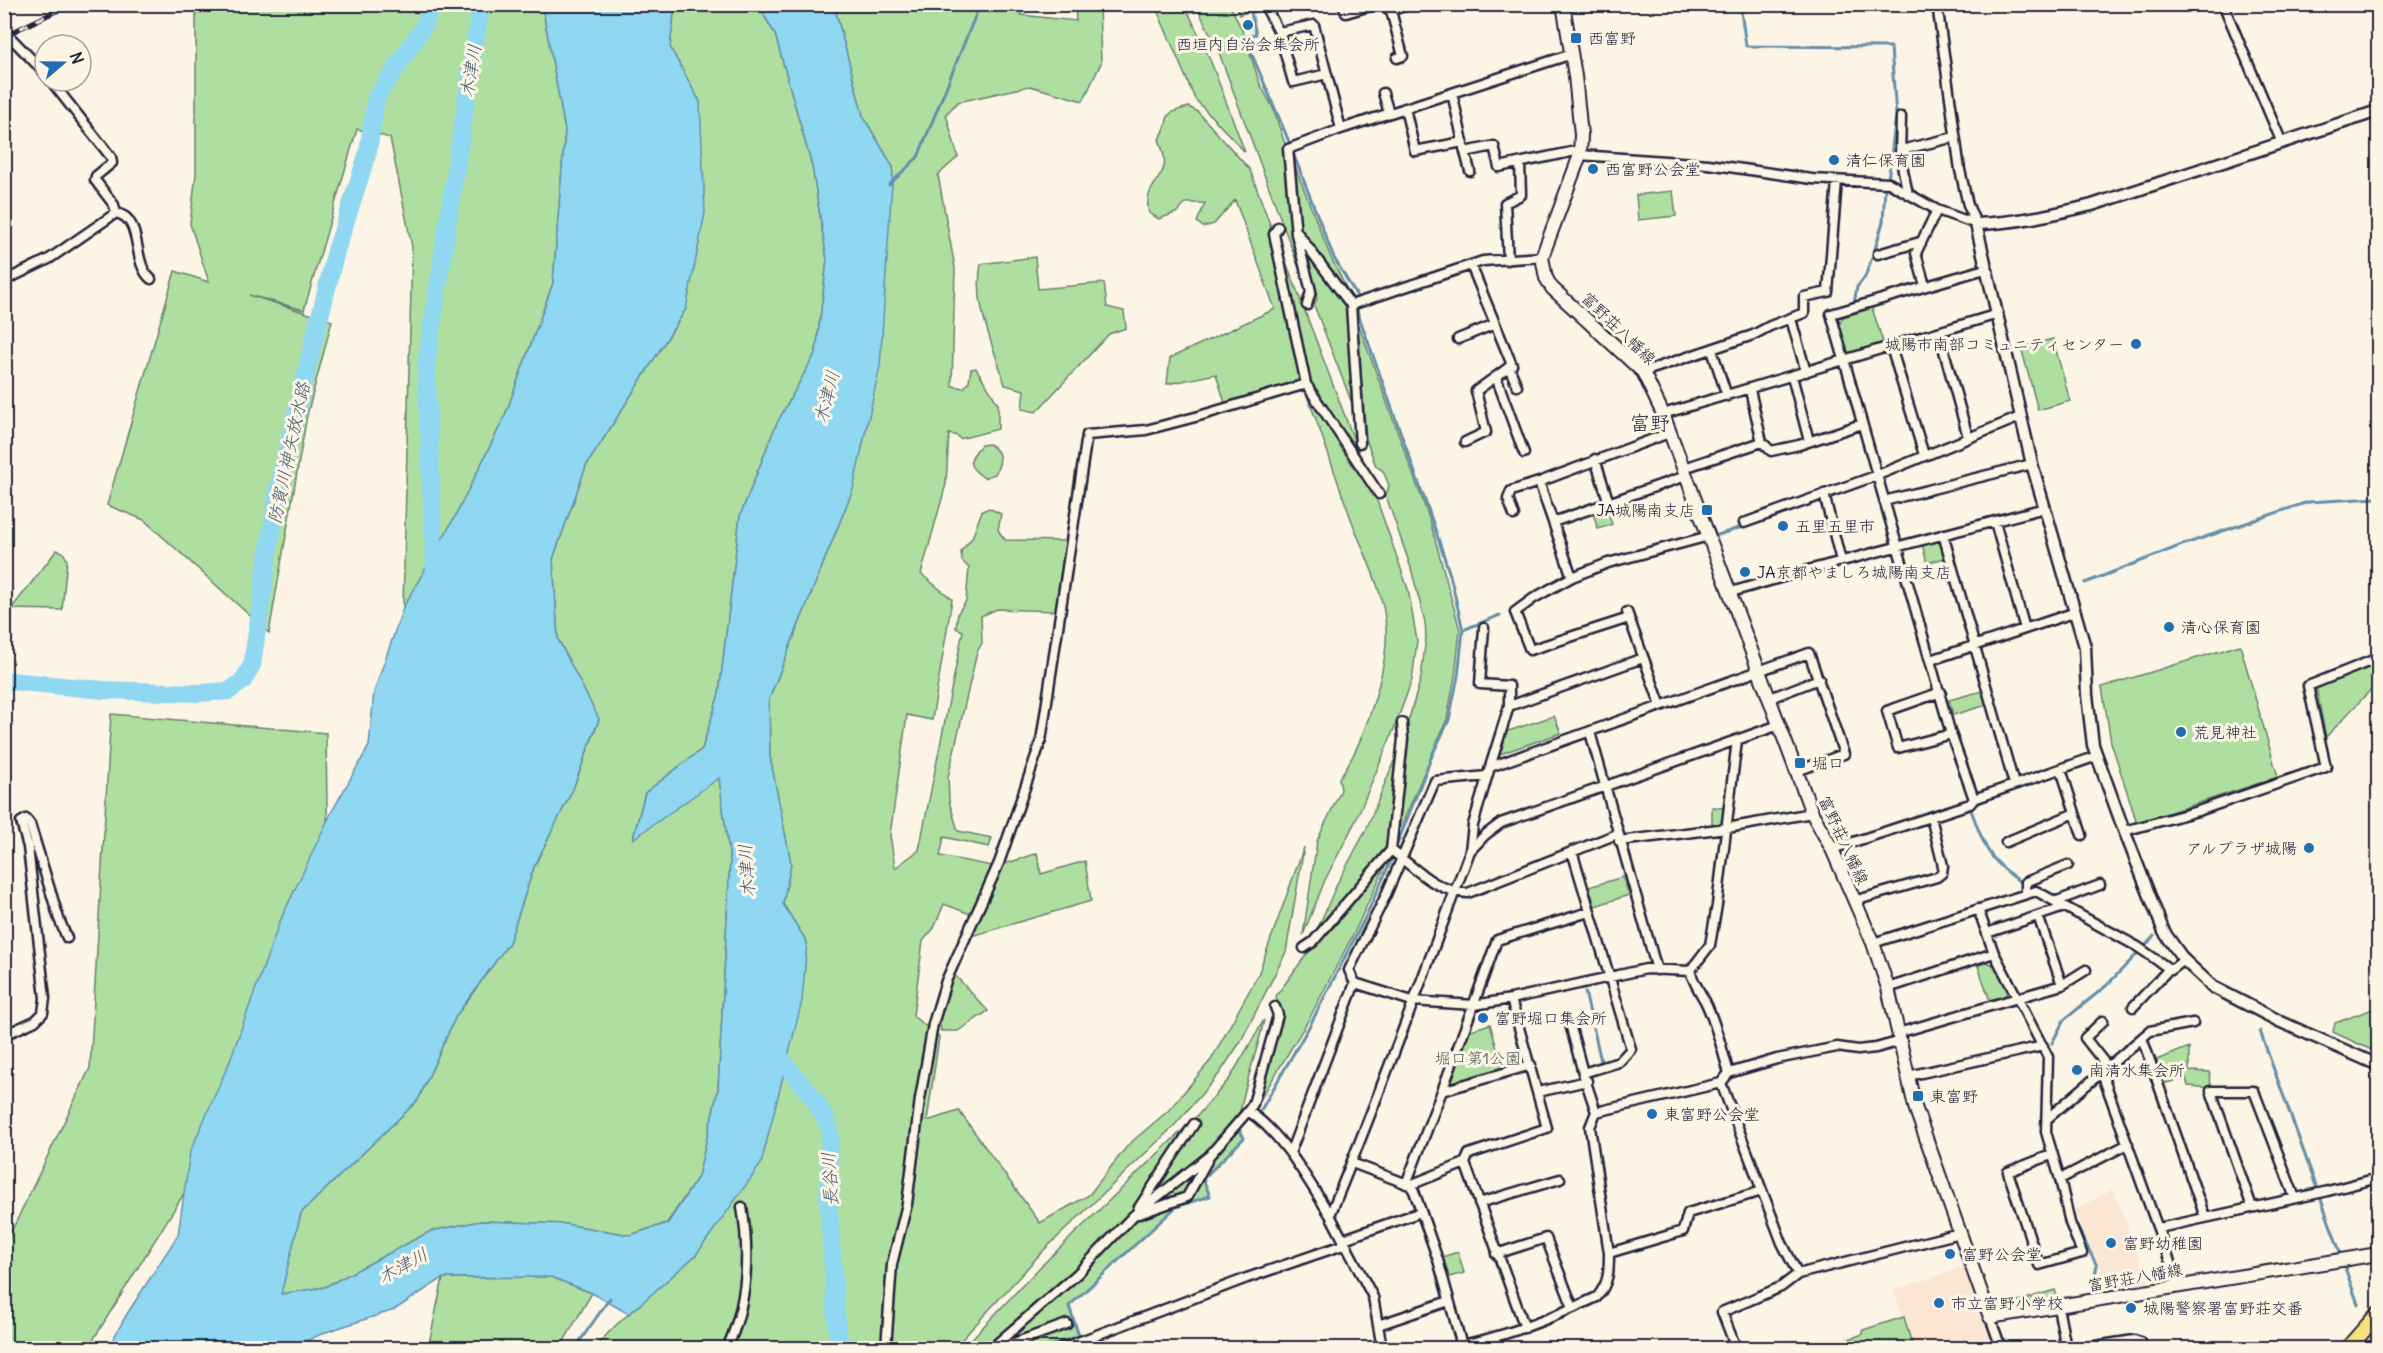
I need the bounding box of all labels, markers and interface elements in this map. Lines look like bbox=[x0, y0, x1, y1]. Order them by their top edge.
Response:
marker: 西垣内自治会集会所 bbox=[1241, 18, 1255, 32]
place label: 西富野 bbox=[1588, 28, 1636, 48]
marker: 西富野 bbox=[1569, 31, 1583, 45]
north arrow bbox=[33, 33, 93, 93]
place label: 西垣内自治会集会所 bbox=[1176, 34, 1320, 54]
water label: 木津川 bbox=[455, 42, 486, 99]
text: N bbox=[66, 49, 88, 66]
place label: 清仁保育園 bbox=[1846, 150, 1926, 170]
marker: 清仁保育園 bbox=[1827, 153, 1841, 167]
place label: 西富野公会堂 bbox=[1605, 159, 1701, 179]
marker: 西富野公会堂 bbox=[1586, 162, 1600, 176]
street label: 富野荘八幡線 bbox=[1578, 287, 1660, 369]
place label: 城陽市南部コミュニティセンター bbox=[1885, 334, 2124, 354]
marker: 城陽市南部コミュニティセンター bbox=[2129, 337, 2143, 351]
water label: 木津川 bbox=[809, 368, 844, 426]
water label: 防賀川神矢放水路 bbox=[262, 379, 315, 526]
district label: 富野 bbox=[1630, 410, 1670, 435]
place label: JA城陽南支店 bbox=[1596, 500, 1695, 520]
marker: JA城陽南支店 bbox=[1700, 503, 1714, 517]
place label: 五里五里市 bbox=[1795, 516, 1875, 536]
marker: 五里五里市 bbox=[1776, 519, 1790, 533]
place label: JA京都やましろ城陽南支店 bbox=[1757, 562, 1952, 582]
marker: JA京都やましろ城陽南支店 bbox=[1738, 565, 1752, 579]
place label: 清心保育園 bbox=[2181, 617, 2261, 637]
marker: 清心保育園 bbox=[2162, 620, 2176, 634]
place label: 荒見神社 bbox=[2193, 722, 2257, 742]
marker: 荒見神社 bbox=[2174, 725, 2188, 739]
place label: 堀口 bbox=[1812, 753, 1844, 773]
marker: 堀口 bbox=[1793, 756, 1807, 770]
street label: 富野荘八幡線 bbox=[1815, 792, 1873, 888]
place label: アルプラザ城陽 bbox=[2186, 838, 2297, 858]
marker: アルプラザ城陽 bbox=[2302, 841, 2316, 855]
water label: 木津川 bbox=[733, 843, 760, 899]
place label: 富野堀口集会所 bbox=[1495, 1008, 1607, 1028]
marker: 富野堀口集会所 bbox=[1476, 1011, 1490, 1025]
park label: 堀口第1公園 bbox=[1435, 1048, 1521, 1068]
place label: 南清水集会所 bbox=[2089, 1060, 2185, 1080]
marker: 南清水集会所 bbox=[2070, 1063, 2084, 1077]
place label: 東富野 bbox=[1930, 1086, 1978, 1106]
marker: 東富野 bbox=[1911, 1089, 1925, 1103]
place label: 東富野公会堂 bbox=[1664, 1104, 1760, 1124]
marker: 東富野公会堂 bbox=[1645, 1107, 1659, 1121]
water label: 長谷川 bbox=[817, 1151, 842, 1207]
place label: 富野幼稚園 bbox=[2123, 1233, 2203, 1253]
marker: 富野幼稚園 bbox=[2104, 1236, 2118, 1250]
water label: 木津川 bbox=[374, 1242, 432, 1289]
place label: 富野公会堂 bbox=[1962, 1244, 2042, 1264]
marker: 富野公会堂 bbox=[1943, 1247, 1957, 1261]
street label: 富野荘八幡線 bbox=[2086, 1259, 2184, 1295]
place label: 市立富野小学校 bbox=[1951, 1293, 2063, 1313]
marker: 市立富野小学校 bbox=[1932, 1296, 1946, 1310]
place label: 城陽警察署富野荘交番 bbox=[2143, 1298, 2303, 1318]
marker: 城陽警察署富野荘交番 bbox=[2124, 1301, 2138, 1315]

